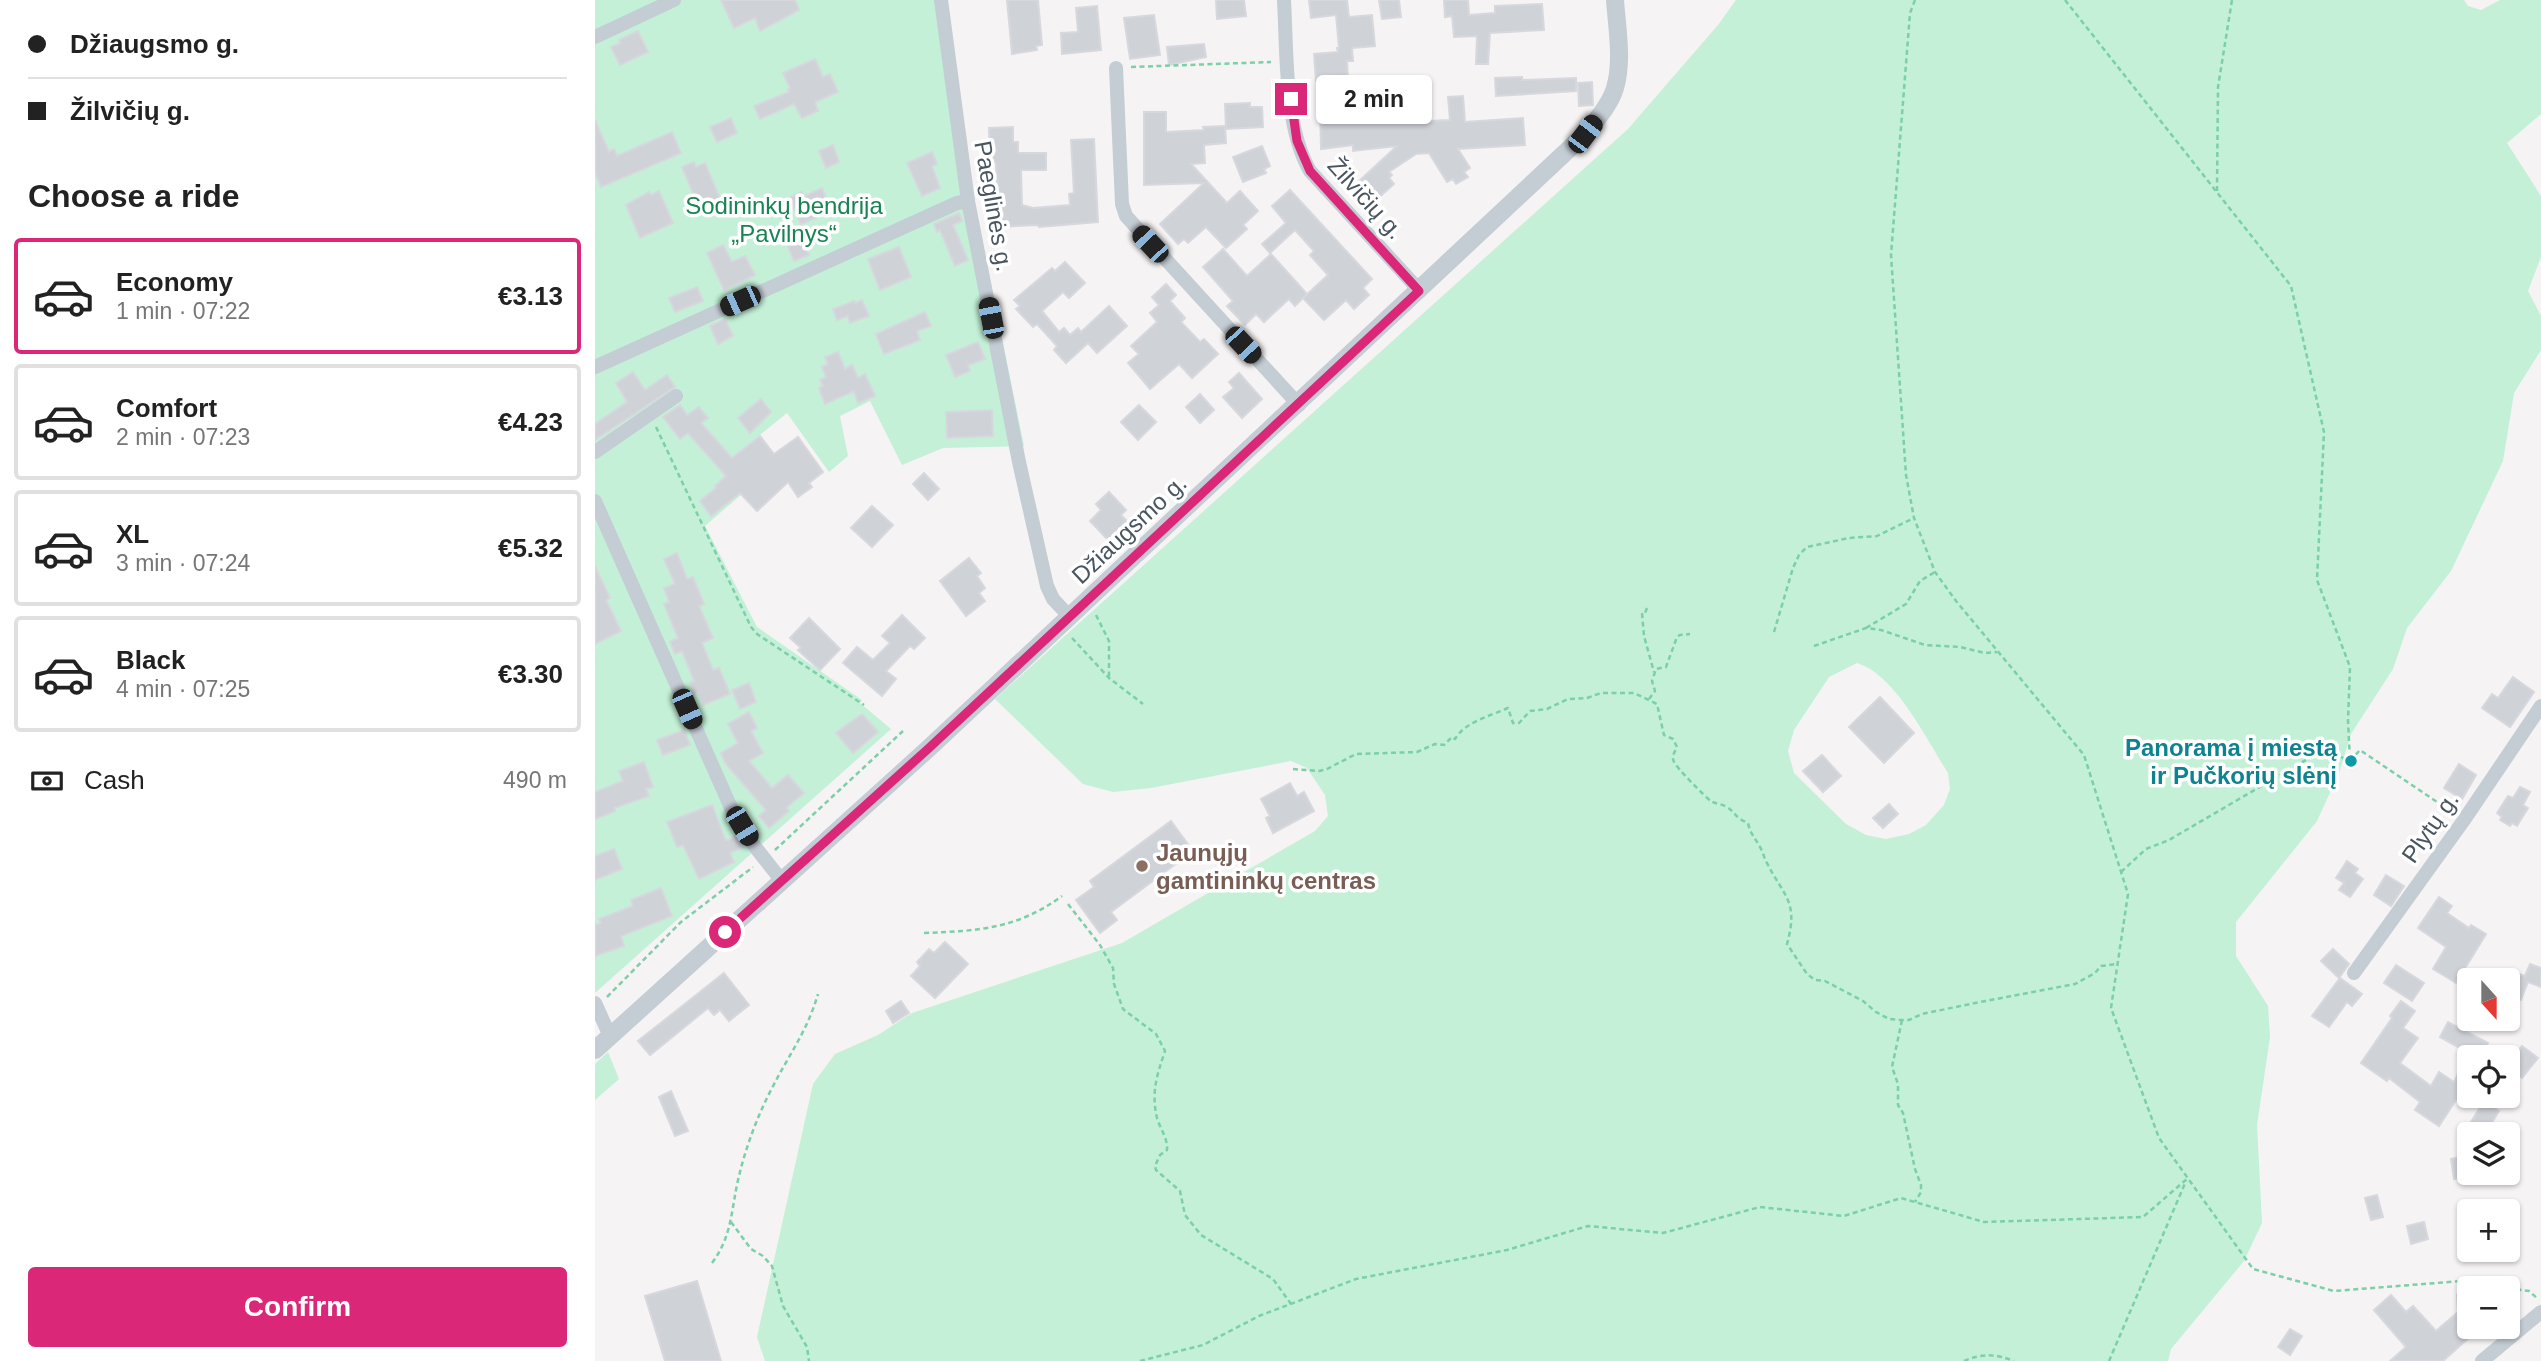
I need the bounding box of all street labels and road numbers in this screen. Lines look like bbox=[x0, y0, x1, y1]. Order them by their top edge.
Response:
street label: Paeglinės g. bbox=[969, 139, 1019, 273]
street label: Žilvičių g. bbox=[1323, 152, 1409, 244]
street label: Džiaugsmo g. bbox=[1066, 469, 1192, 589]
street label: Plytų g. bbox=[2396, 786, 2464, 868]

